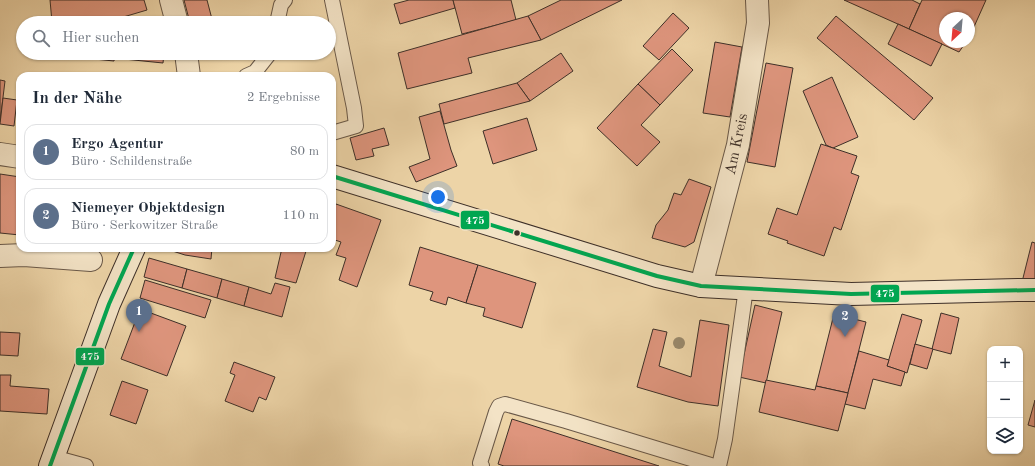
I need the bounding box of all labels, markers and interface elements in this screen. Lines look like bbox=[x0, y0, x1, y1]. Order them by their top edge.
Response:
north arrow bbox=[939, 12, 975, 48]
search box bbox=[16, 16, 336, 60]
icon: search bbox=[30, 27, 52, 49]
text: Hier suchen bbox=[62, 31, 139, 46]
text: In der Nähe bbox=[32, 90, 122, 107]
text: 2 Ergebnisse bbox=[247, 91, 320, 104]
street label: Am Kreis bbox=[724, 112, 751, 176]
text: Ergo Agentur bbox=[71, 137, 163, 152]
text: 1 bbox=[42, 145, 50, 158]
text: 80 m bbox=[290, 145, 319, 158]
text: Büro · Schildenstraße bbox=[71, 155, 192, 168]
your location bbox=[428, 187, 448, 207]
text: Niemeyer Objektdesign bbox=[71, 201, 225, 216]
text: 2 bbox=[42, 209, 50, 222]
text: 110 m bbox=[282, 209, 319, 222]
line badge: 475 bbox=[460, 210, 490, 230]
text: 475 bbox=[465, 216, 485, 227]
text: Büro · Serkowitzer Straße bbox=[71, 219, 218, 232]
unlabelled marker bbox=[512, 228, 522, 238]
line badge: 475 bbox=[870, 284, 900, 303]
text: 475 bbox=[875, 289, 895, 300]
pin: 1 bbox=[126, 299, 152, 332]
pin: 2 bbox=[832, 304, 858, 337]
map controls bbox=[987, 346, 1023, 454]
button: + bbox=[987, 346, 1023, 382]
line badge: 475 bbox=[75, 347, 105, 366]
text: 475 bbox=[80, 352, 100, 363]
button: − bbox=[987, 382, 1023, 418]
button: layers bbox=[987, 418, 1023, 454]

